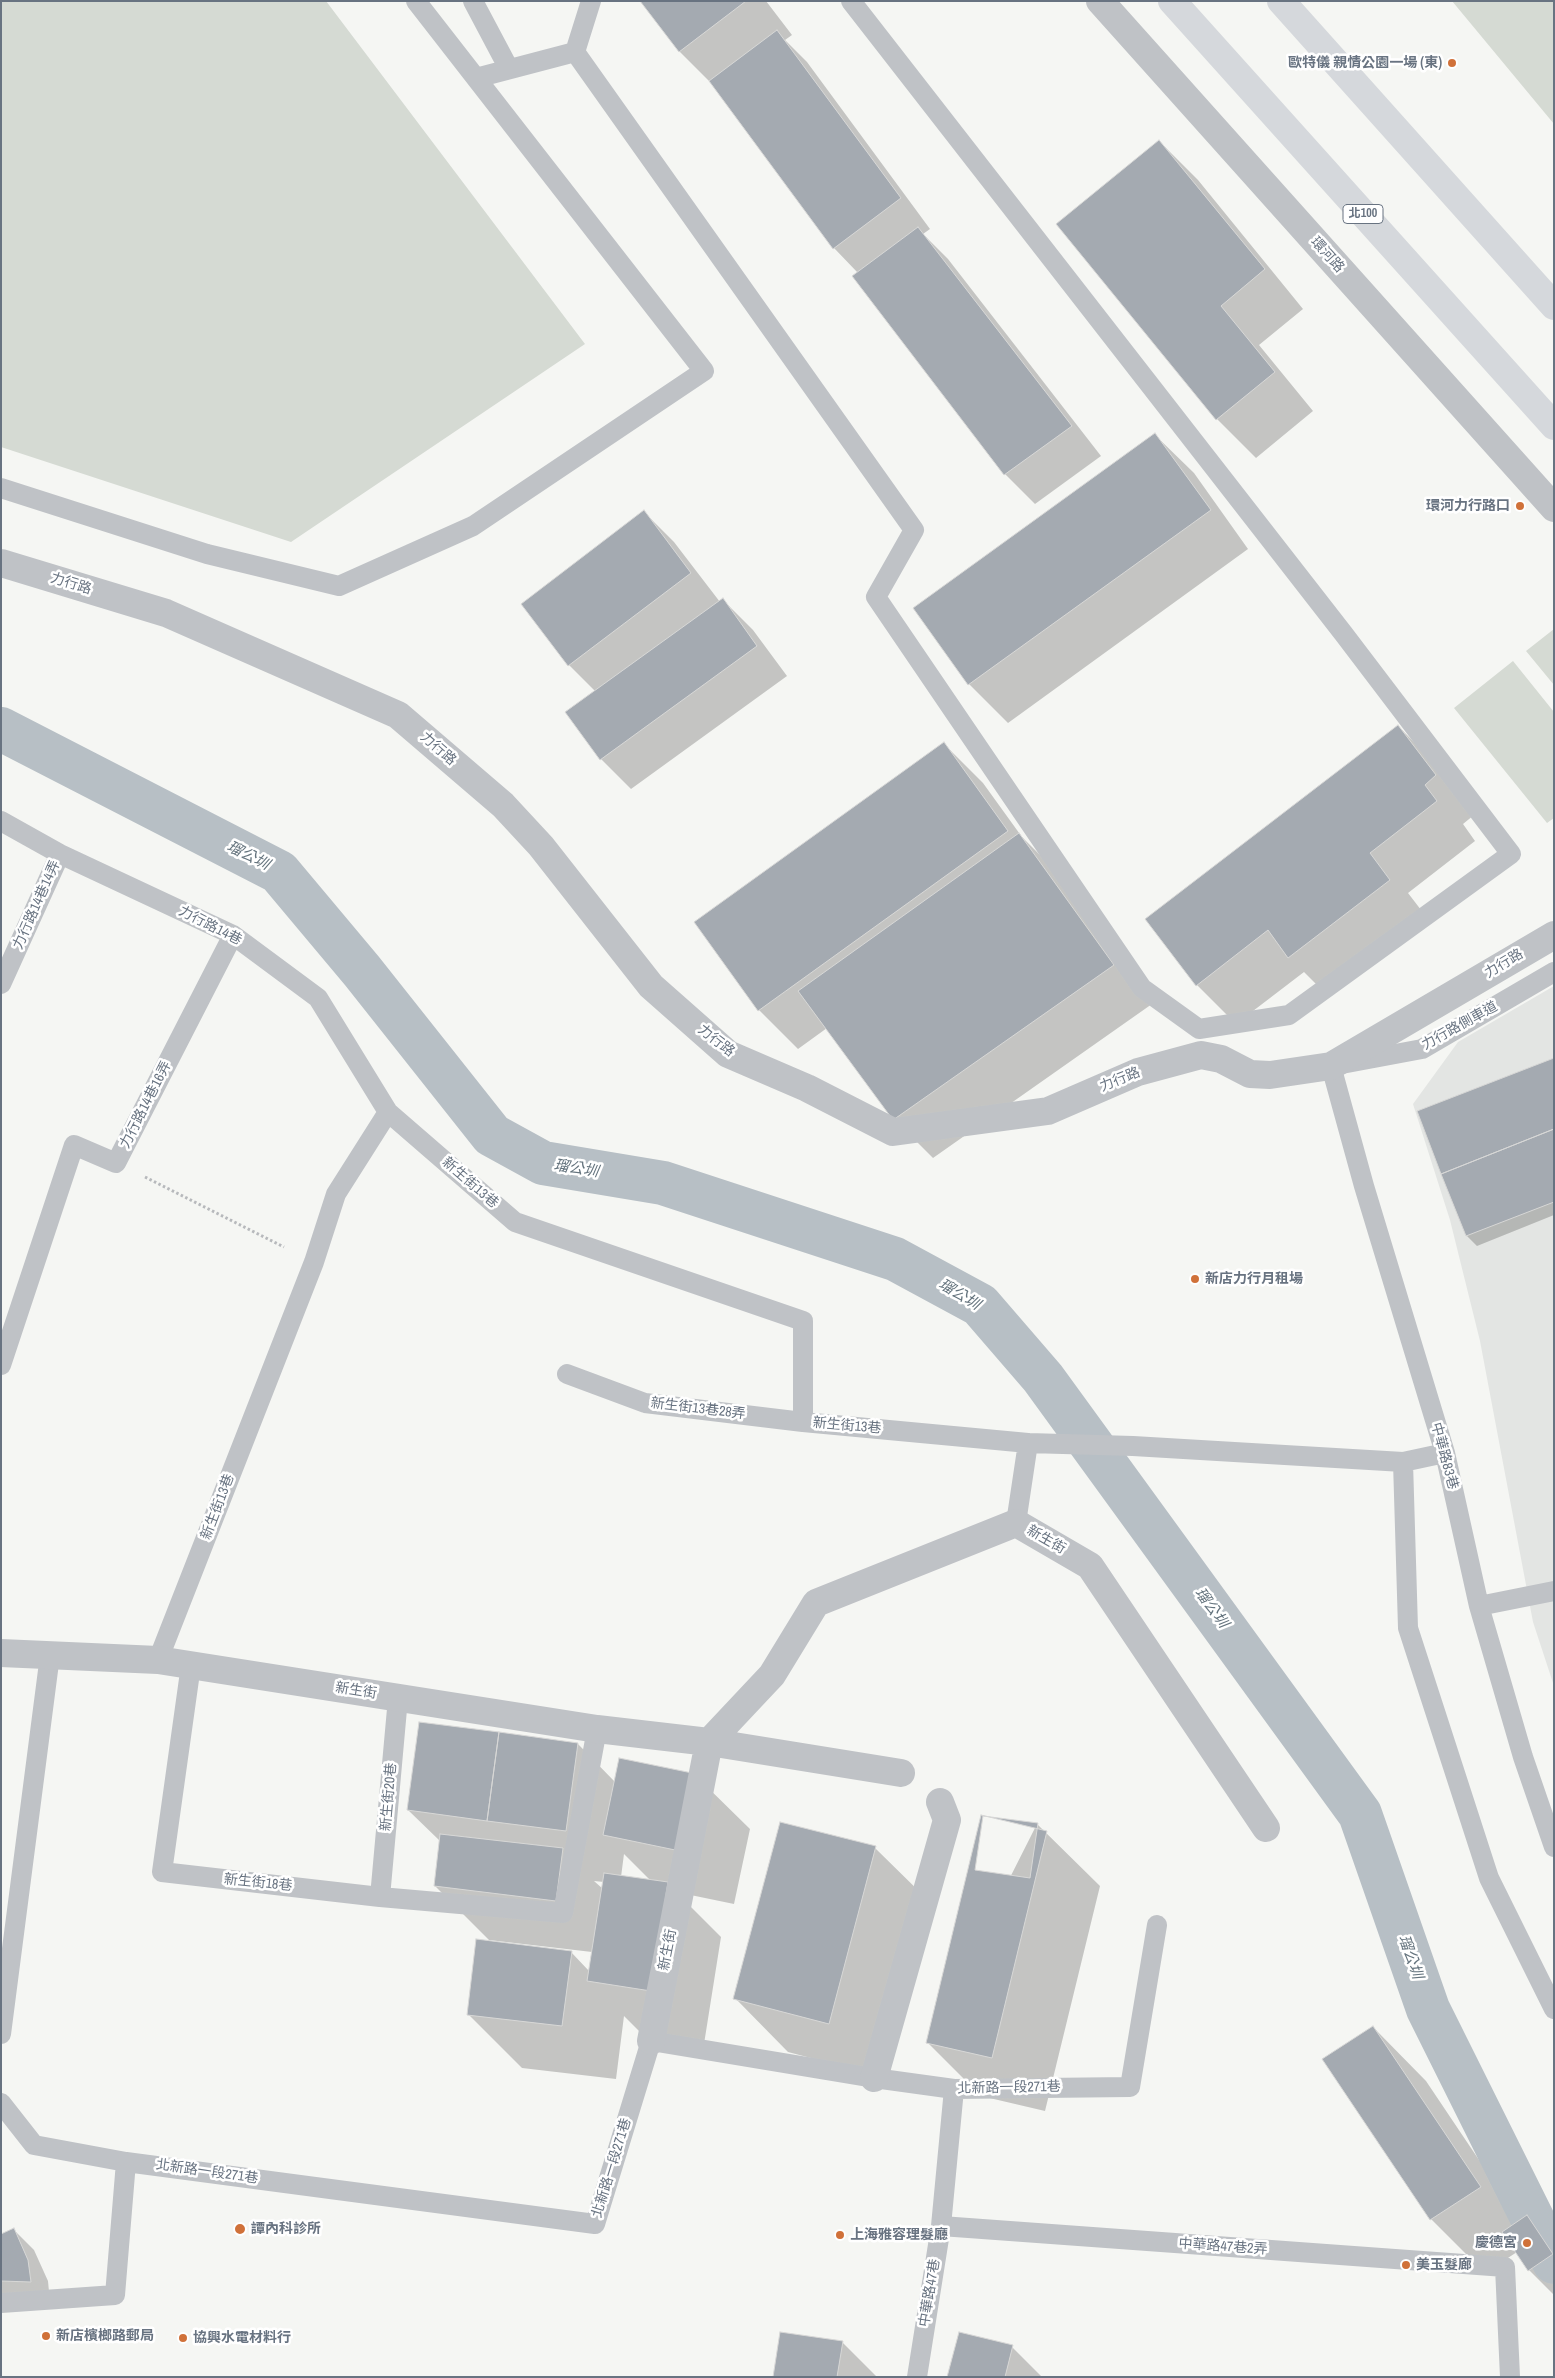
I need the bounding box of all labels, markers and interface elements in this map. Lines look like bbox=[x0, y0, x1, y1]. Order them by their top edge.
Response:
place label: 歐特儀 親情公園一場 (東) bbox=[1288, 55, 1442, 71]
marker: 歐特儀 親情公園一場 (東) bbox=[1446, 57, 1458, 69]
road number: 北100 bbox=[1343, 204, 1383, 223]
street label: 環河路 bbox=[1307, 234, 1347, 276]
place label: 環河力行路口 bbox=[1426, 498, 1510, 514]
marker: 環河力行路口 bbox=[1514, 500, 1526, 512]
street label: 力行路 bbox=[48, 570, 94, 598]
street label: 力行路 bbox=[417, 729, 459, 769]
water label: 瑠公圳 bbox=[224, 838, 272, 874]
street label: 力行路14巷14弄 bbox=[10, 858, 64, 952]
street label: 力行路14巷 bbox=[176, 903, 244, 949]
street label: 力行路 bbox=[1482, 946, 1526, 982]
street label: 力行路側車道 bbox=[1419, 998, 1501, 1054]
street label: 力行路 bbox=[694, 1021, 738, 1061]
street label: 力行路14巷16弄 bbox=[117, 1059, 175, 1151]
street label: 力行路 bbox=[1097, 1064, 1143, 1096]
street label: 新生街13巷 bbox=[439, 1154, 501, 1212]
water label: 瑠公圳 bbox=[552, 1157, 600, 1181]
place label: 新店力行月租場 bbox=[1205, 1271, 1303, 1287]
marker: 新店力行月租場 bbox=[1189, 1273, 1201, 1285]
water label: 瑠公圳 bbox=[935, 1276, 983, 1314]
street label: 新生街13巷28弄 bbox=[650, 1395, 746, 1423]
street label: 新生街13巷 bbox=[812, 1415, 882, 1437]
street label: 中華路83巷 bbox=[1427, 1421, 1461, 1491]
street label: 新生街13巷 bbox=[198, 1472, 238, 1542]
street label: 新生街 bbox=[1024, 1522, 1068, 1558]
water label: 瑠公圳 bbox=[1190, 1585, 1232, 1631]
street label: 新生街 bbox=[334, 1679, 378, 1703]
street label: 新生街20巷 bbox=[378, 1762, 400, 1832]
street label: 新生街18巷 bbox=[223, 1871, 293, 1895]
street label: 新生街 bbox=[656, 1928, 680, 1972]
water label: 瑠公圳 bbox=[1394, 1933, 1426, 1981]
street label: 北新路一段271巷 bbox=[957, 2079, 1061, 2097]
street label: 北新路一段271巷 bbox=[589, 2116, 635, 2220]
street label: 北新路一段271巷 bbox=[155, 2157, 259, 2187]
place label: 譚內科診所 bbox=[251, 2221, 321, 2237]
marker: 譚內科診所 bbox=[233, 2222, 247, 2236]
place label: 上海雅容理髮廳 bbox=[850, 2227, 948, 2243]
marker: 上海雅容理髮廳 bbox=[834, 2229, 846, 2241]
place label: 慶德宮 bbox=[1475, 2235, 1517, 2251]
street label: 中華路47巷2弄 bbox=[1178, 2236, 1268, 2258]
marker: 慶德宮 bbox=[1521, 2237, 1533, 2249]
place label: 美玉髮廊 bbox=[1416, 2257, 1472, 2273]
street label: 中華路47巷 bbox=[916, 2258, 944, 2328]
marker: 美玉髮廊 bbox=[1400, 2259, 1412, 2271]
place label: 新店檳榔路郵局 bbox=[56, 2328, 154, 2344]
marker: 新店檳榔路郵局 bbox=[40, 2330, 52, 2342]
place label: 協興水電材料行 bbox=[193, 2330, 291, 2346]
marker: 協興水電材料行 bbox=[177, 2332, 189, 2344]

